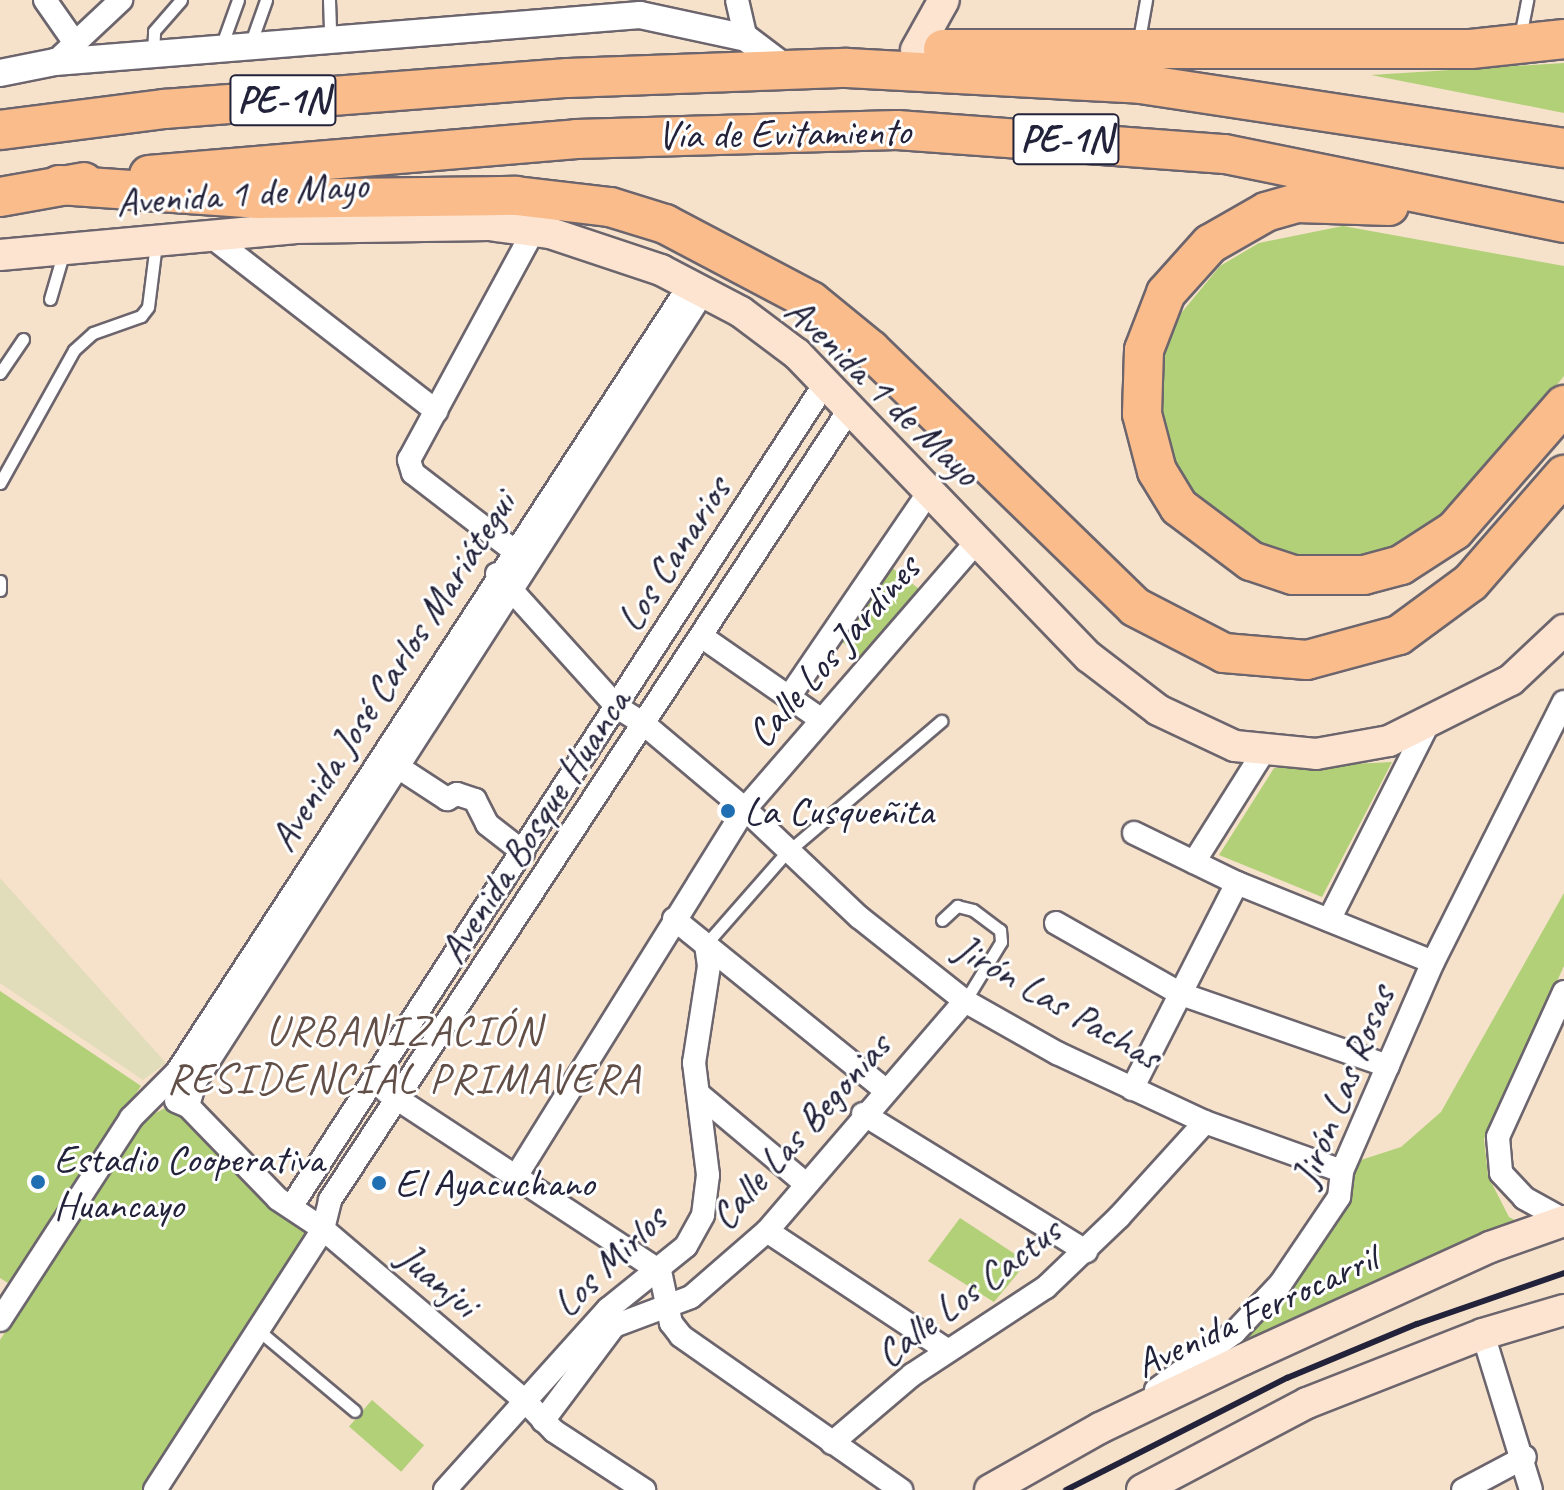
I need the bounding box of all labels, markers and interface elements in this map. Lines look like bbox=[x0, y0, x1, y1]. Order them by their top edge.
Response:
road number: PE-1N bbox=[229, 66, 337, 134]
road number: PE-1N bbox=[1012, 105, 1120, 173]
street label: Vía de Evitamiento bbox=[658, 107, 910, 159]
street label: Avenida 1 de Mayo bbox=[114, 160, 370, 226]
street label: Avenida 1 de Mayo bbox=[775, 286, 991, 496]
street label: Los Canarios bbox=[605, 468, 741, 640]
street label: Avenida José Carlos Mariátegui bbox=[258, 482, 526, 860]
street label: Calle Los Jardines bbox=[737, 545, 929, 757]
street label: Avenida Bosque Huanca bbox=[428, 680, 640, 972]
place label: La Cusqueñita bbox=[744, 787, 933, 835]
marker: La Cusqueñita bbox=[719, 802, 737, 820]
street label: Jirón Las Pachas bbox=[946, 924, 1170, 1080]
street label: Jirón Las Rosas bbox=[1281, 978, 1405, 1194]
district label: URBANIZACIÓN RESIDENCIAL PRIMAVERA bbox=[169, 1006, 639, 1104]
street label: Calle Las Begonias bbox=[699, 1022, 901, 1240]
place label: Estadio Cooperativa Huancayo bbox=[54, 1135, 324, 1229]
place label: El Ayacuchano bbox=[395, 1159, 594, 1207]
marker: Estadio Cooperativa Huancayo bbox=[29, 1173, 47, 1191]
marker: El Ayacuchano bbox=[370, 1174, 388, 1192]
street label: Los Mirlos bbox=[542, 1195, 676, 1327]
street label: Calle Los Cactus bbox=[866, 1207, 1070, 1377]
street label: Juanjui bbox=[388, 1232, 488, 1328]
street label: Avenida Ferrocarril bbox=[1127, 1234, 1385, 1388]

